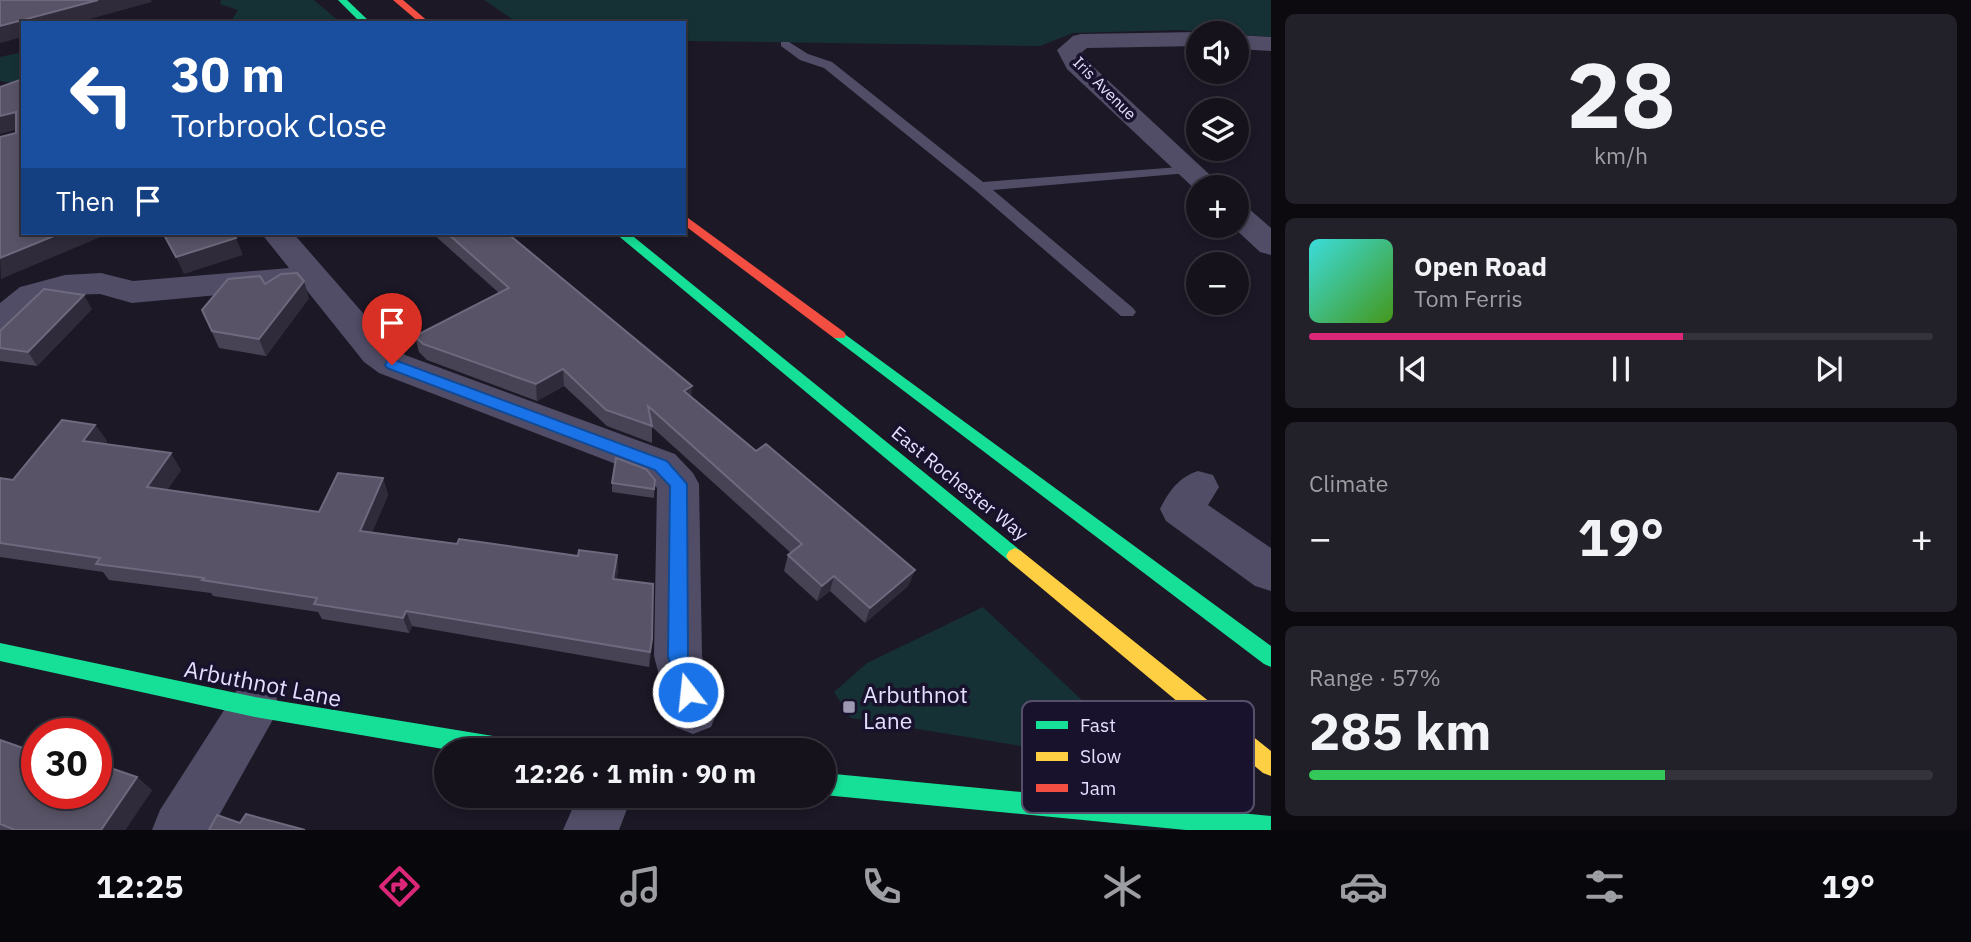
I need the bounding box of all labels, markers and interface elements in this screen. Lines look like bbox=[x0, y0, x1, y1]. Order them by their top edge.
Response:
map controls bbox=[1186, 21, 1249, 315]
button: sound bbox=[1186, 21, 1249, 84]
text: 28 bbox=[1566, 35, 1676, 153]
text: 30 m bbox=[171, 42, 285, 105]
icon: left bbox=[56, 49, 147, 140]
street label: Iris Avenue bbox=[1069, 52, 1141, 124]
button: layers bbox=[1186, 98, 1249, 161]
text: Torbrook Close bbox=[171, 104, 387, 146]
text: km/h bbox=[1594, 140, 1648, 170]
button: + bbox=[1186, 175, 1249, 238]
icon: arrive bbox=[129, 182, 167, 220]
text: Then bbox=[56, 184, 115, 218]
text: Open Road bbox=[1414, 249, 1547, 283]
button: − bbox=[1186, 252, 1249, 315]
text: Tom Ferris bbox=[1414, 283, 1523, 313]
pin bbox=[362, 293, 422, 365]
icon: arrive bbox=[373, 304, 411, 342]
icon: previous bbox=[1394, 350, 1432, 388]
icon: pause bbox=[1602, 350, 1640, 388]
icon: next bbox=[1810, 350, 1848, 388]
street label: East Rochester Way bbox=[887, 421, 1033, 546]
text: Climate bbox=[1309, 468, 1388, 498]
text: 19° bbox=[1578, 503, 1664, 570]
text: − bbox=[1309, 513, 1332, 562]
text: + bbox=[1910, 513, 1933, 562]
street label: Arbuthnot Lane bbox=[182, 653, 344, 713]
position arrow bbox=[651, 655, 725, 729]
text: Range · 57% bbox=[1309, 662, 1441, 692]
place label: Arbuthnot Lane bbox=[863, 679, 968, 735]
text: 285 km bbox=[1309, 697, 1491, 764]
marker: Arbuthnot Lane bbox=[841, 699, 857, 715]
legend bbox=[1022, 701, 1254, 813]
text: Fast bbox=[1080, 713, 1116, 737]
speed limit sign: 30 bbox=[21, 718, 112, 809]
text: Slow bbox=[1080, 744, 1121, 768]
text: 12:26 · 1 min · 90 m bbox=[514, 756, 756, 790]
text: Jam bbox=[1080, 776, 1116, 800]
icon: directions bbox=[375, 862, 424, 911]
icon: music bbox=[616, 862, 665, 911]
icon: phone bbox=[857, 862, 906, 911]
icon: climate bbox=[1098, 862, 1147, 911]
icon: car bbox=[1339, 862, 1388, 911]
icon: filters bbox=[1580, 862, 1629, 911]
text: 12:25 bbox=[96, 865, 183, 907]
text: 19° bbox=[1821, 865, 1875, 907]

